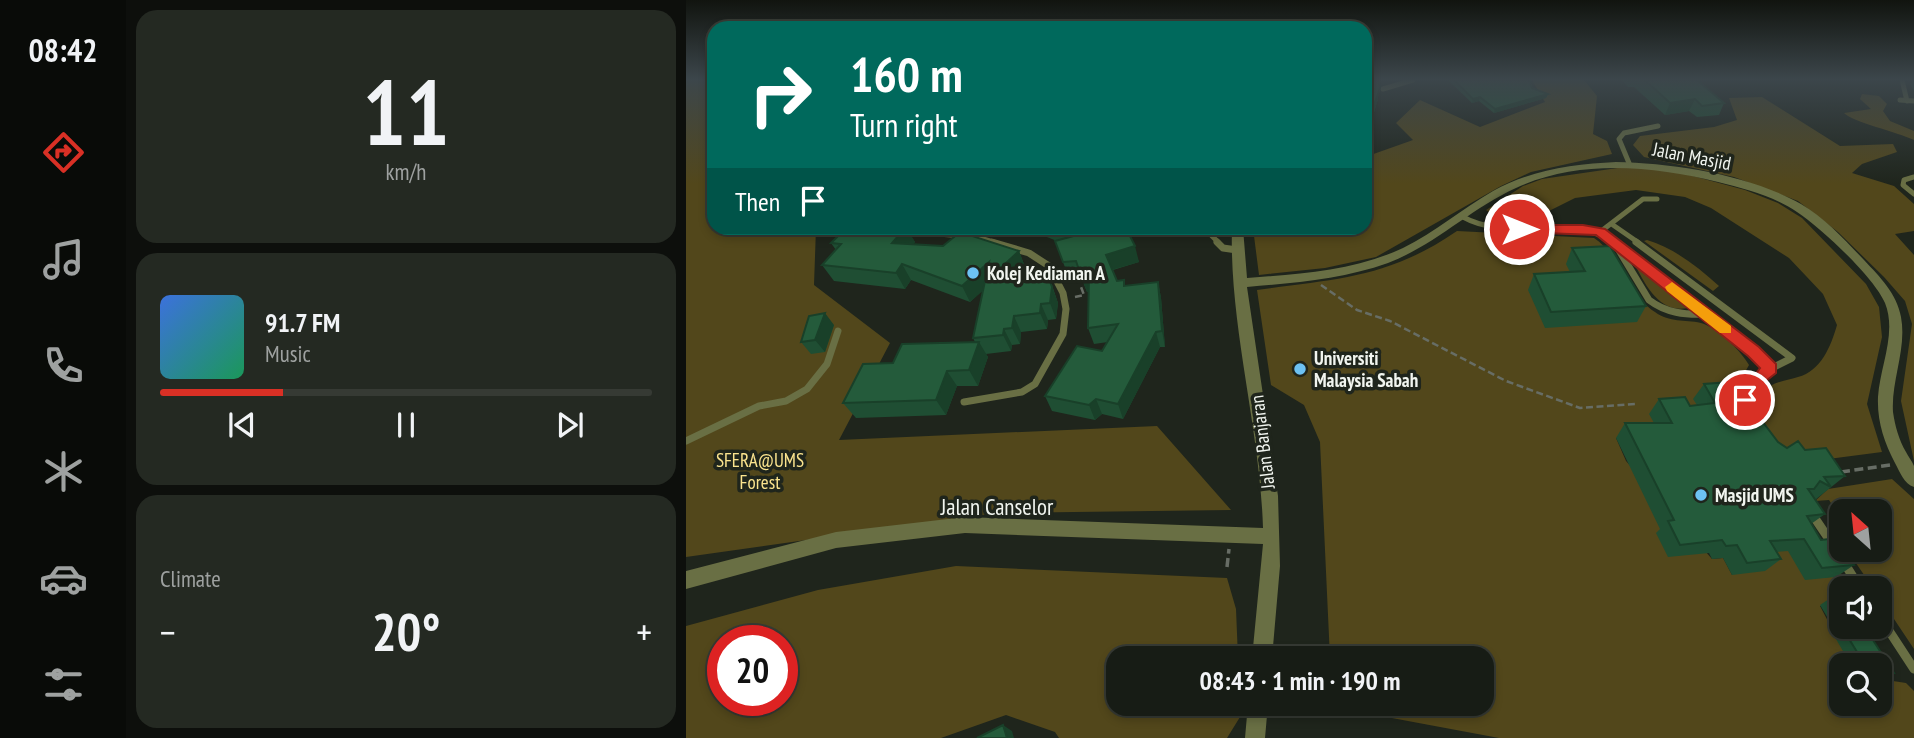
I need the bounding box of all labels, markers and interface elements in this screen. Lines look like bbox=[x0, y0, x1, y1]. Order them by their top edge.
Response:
text: 08:42 bbox=[28, 29, 98, 71]
text: 160 m bbox=[850, 42, 963, 106]
icon: right bbox=[735, 49, 826, 140]
text: 11 bbox=[363, 52, 450, 170]
text: Turn right bbox=[850, 104, 958, 146]
icon: directions bbox=[39, 128, 88, 177]
street label: Jalan Masjid bbox=[1650, 136, 1733, 175]
text: km/h bbox=[386, 157, 426, 186]
icon: arrive bbox=[794, 182, 832, 220]
text: Then bbox=[735, 185, 780, 218]
position arrow bbox=[1482, 192, 1556, 266]
icon: music bbox=[39, 235, 88, 284]
place label: Kolej Kediaman A bbox=[987, 261, 1106, 285]
marker: Kolej Kediaman A bbox=[965, 265, 981, 281]
text: 91.7 FM bbox=[265, 306, 340, 339]
text: Music bbox=[265, 339, 311, 368]
icon: phone bbox=[39, 341, 88, 390]
place label: Universiti Malaysia Sabah bbox=[1314, 346, 1418, 392]
marker: Universiti Malaysia Sabah bbox=[1292, 361, 1308, 377]
pin bbox=[1715, 370, 1775, 430]
icon: arrive bbox=[1726, 381, 1764, 419]
street label: Jalan Banjaran bbox=[1244, 394, 1280, 491]
icon: previous bbox=[223, 406, 261, 444]
icon: pause bbox=[387, 406, 425, 444]
icon: next bbox=[551, 406, 589, 444]
icon: climate bbox=[39, 447, 88, 496]
park label: SFERA@UMS Forest bbox=[716, 448, 804, 494]
place label: Masjid UMS bbox=[1715, 483, 1794, 507]
marker: Masjid UMS bbox=[1693, 487, 1709, 503]
street label: Jalan Canselor bbox=[940, 492, 1054, 521]
north arrow bbox=[1829, 499, 1892, 562]
map controls bbox=[1829, 499, 1892, 716]
icon: car bbox=[39, 554, 88, 603]
text: Climate bbox=[160, 564, 221, 593]
button: sound bbox=[1829, 576, 1892, 639]
text: 20° bbox=[372, 598, 440, 665]
text: − bbox=[160, 607, 176, 656]
text: + bbox=[636, 607, 652, 656]
speed limit sign: 20 bbox=[707, 625, 798, 716]
button: search bbox=[1829, 653, 1892, 716]
icon: filters bbox=[39, 660, 88, 709]
text: 08:43 · 1 min · 190 m bbox=[1200, 664, 1400, 697]

